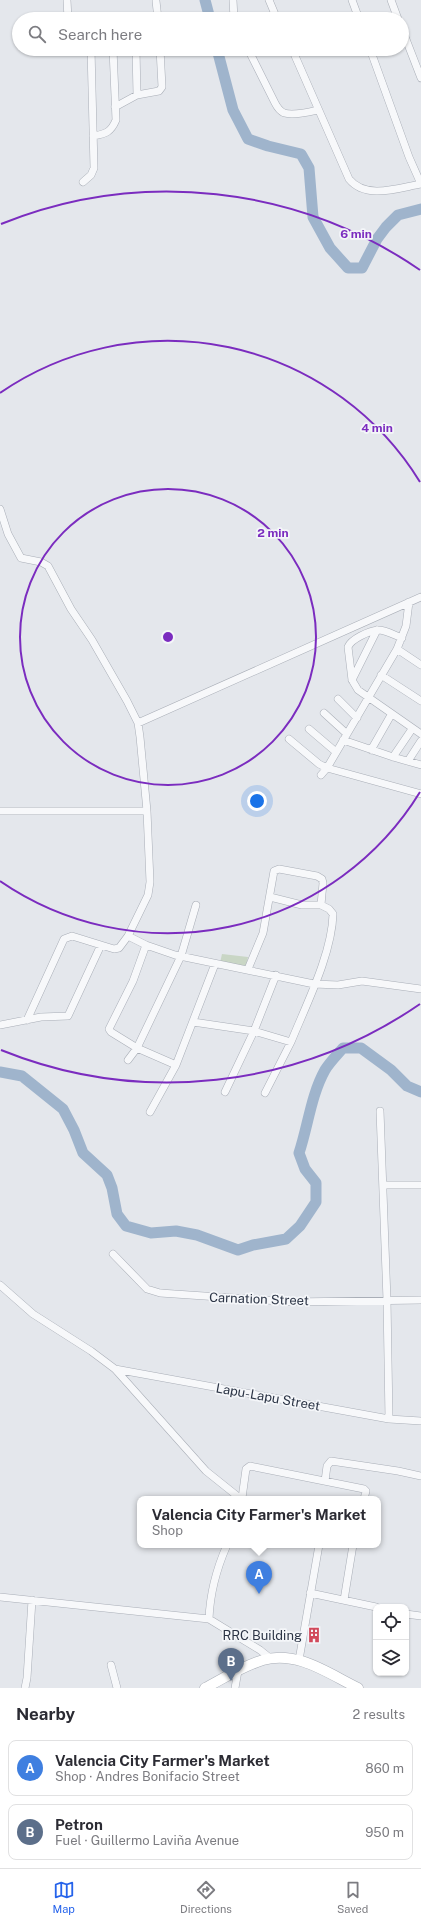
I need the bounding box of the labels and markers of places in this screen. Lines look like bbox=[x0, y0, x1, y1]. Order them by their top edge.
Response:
centre of rings bbox=[161, 630, 175, 644]
pin: A bbox=[246, 1561, 272, 1594]
building icon: RRC Building bbox=[305, 1626, 323, 1644]
place label: RRC Building bbox=[222, 1628, 302, 1643]
pin: B bbox=[218, 1648, 244, 1681]

